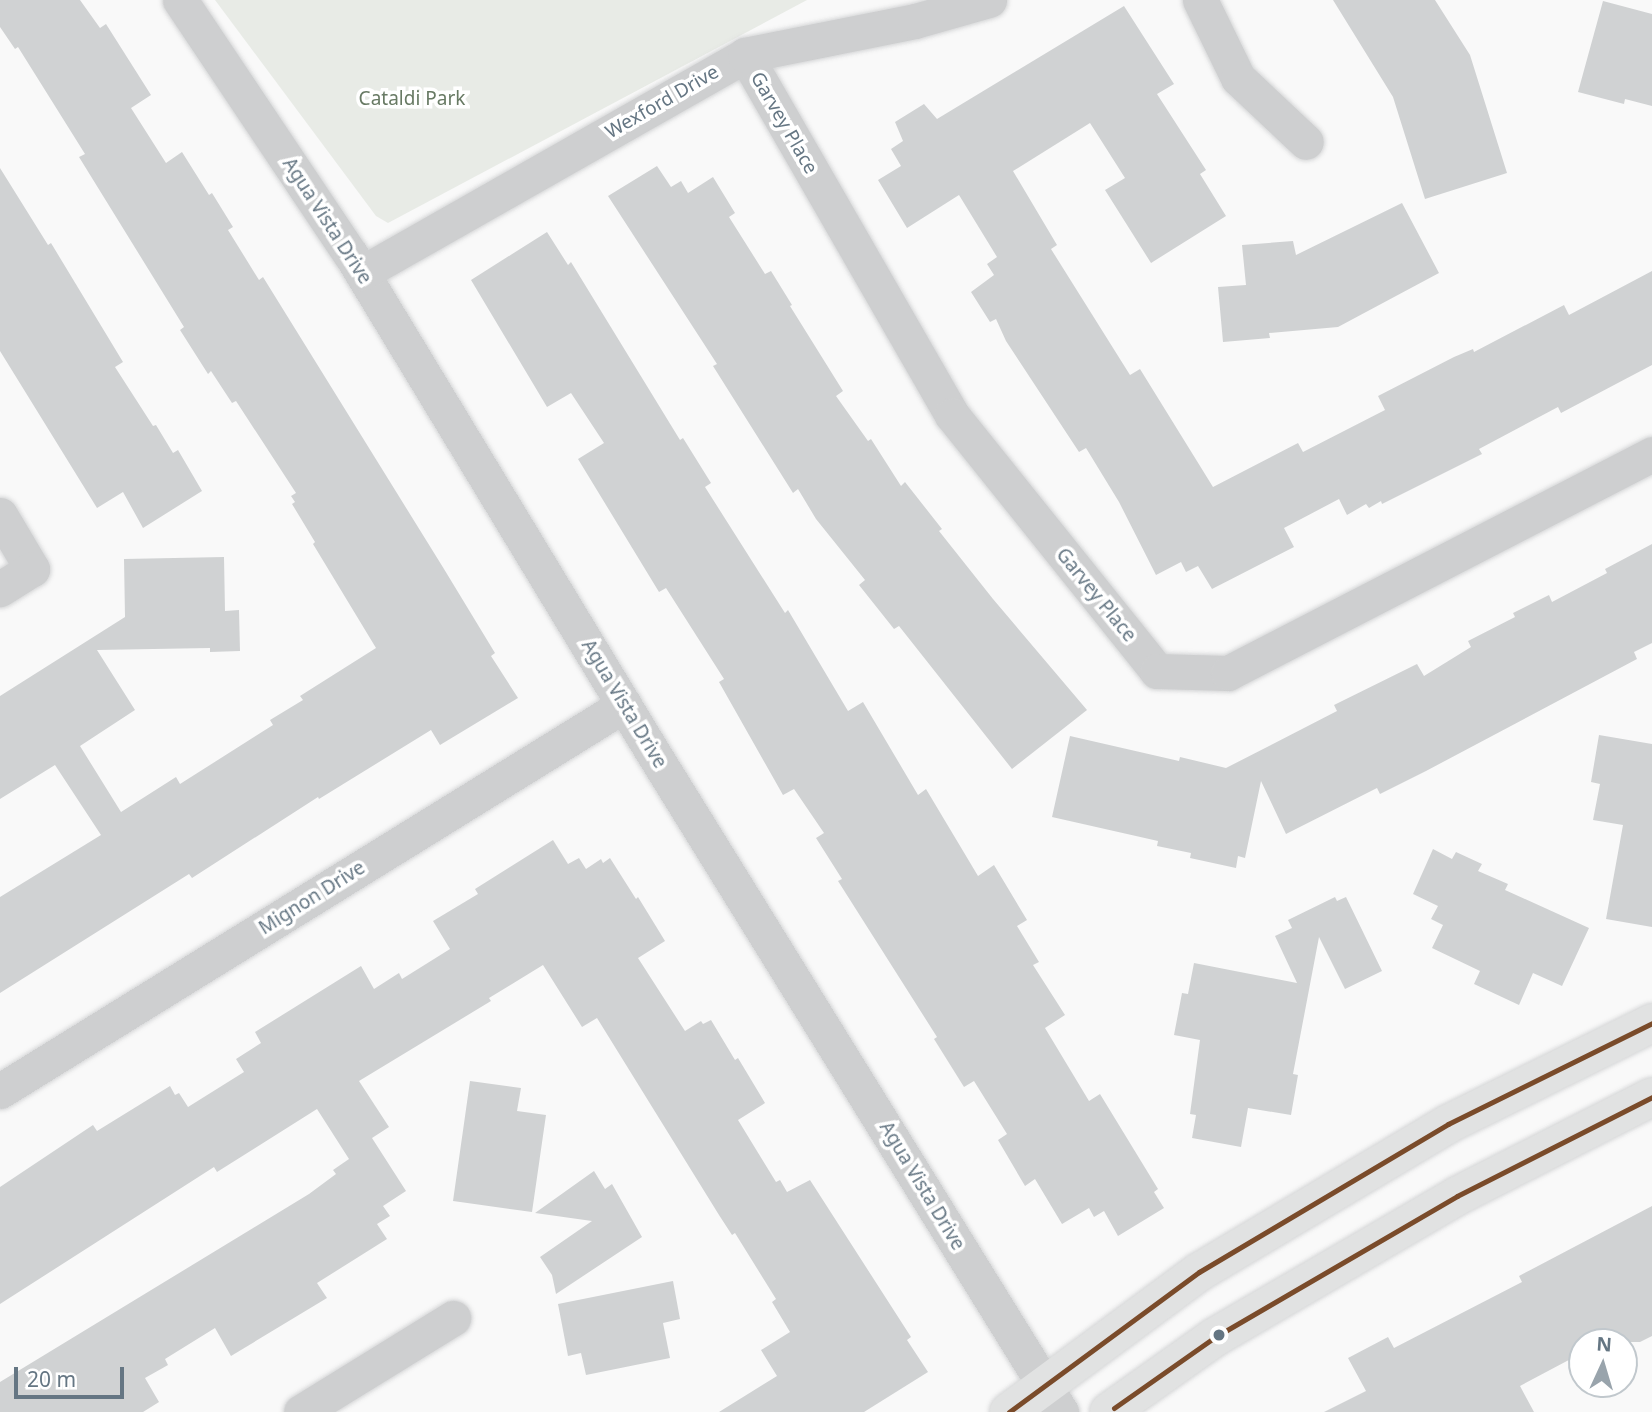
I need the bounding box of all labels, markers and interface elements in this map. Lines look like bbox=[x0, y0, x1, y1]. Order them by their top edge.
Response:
street label: Wexford Drive bbox=[601, 60, 723, 144]
street label: Garvey Place bbox=[746, 68, 822, 178]
park label: Cataldi Park bbox=[359, 88, 465, 110]
street label: Agua Vista Drive bbox=[278, 154, 376, 288]
street label: Garvey Place bbox=[1051, 544, 1141, 646]
street label: Agua Vista Drive bbox=[577, 636, 671, 772]
street label: Mignon Drive bbox=[255, 856, 369, 940]
street label: Agua Vista Drive bbox=[875, 1118, 969, 1254]
unlabelled marker bbox=[1212, 1328, 1226, 1342]
north arrow bbox=[1568, 1328, 1638, 1398]
text: N bbox=[1596, 1331, 1613, 1358]
scale bar bbox=[18, 1352, 128, 1396]
text: 20 m bbox=[27, 1365, 76, 1393]

